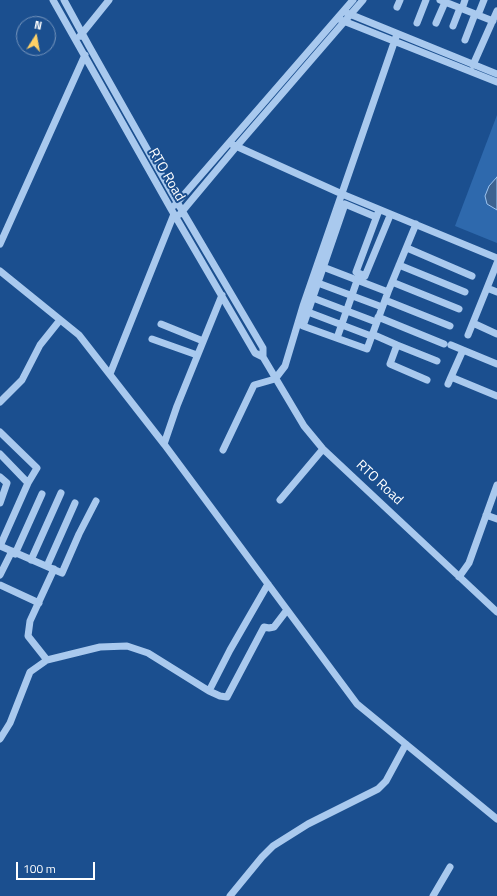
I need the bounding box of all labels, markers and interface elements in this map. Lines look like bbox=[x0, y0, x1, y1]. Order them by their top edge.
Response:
north arrow bbox=[16, 16, 56, 56]
text: N bbox=[33, 17, 43, 34]
street label: RTO Road bbox=[144, 146, 188, 204]
street label: RTO Road bbox=[352, 457, 406, 509]
scale bar bbox=[18, 854, 97, 880]
text: 100 m bbox=[23, 859, 56, 878]

